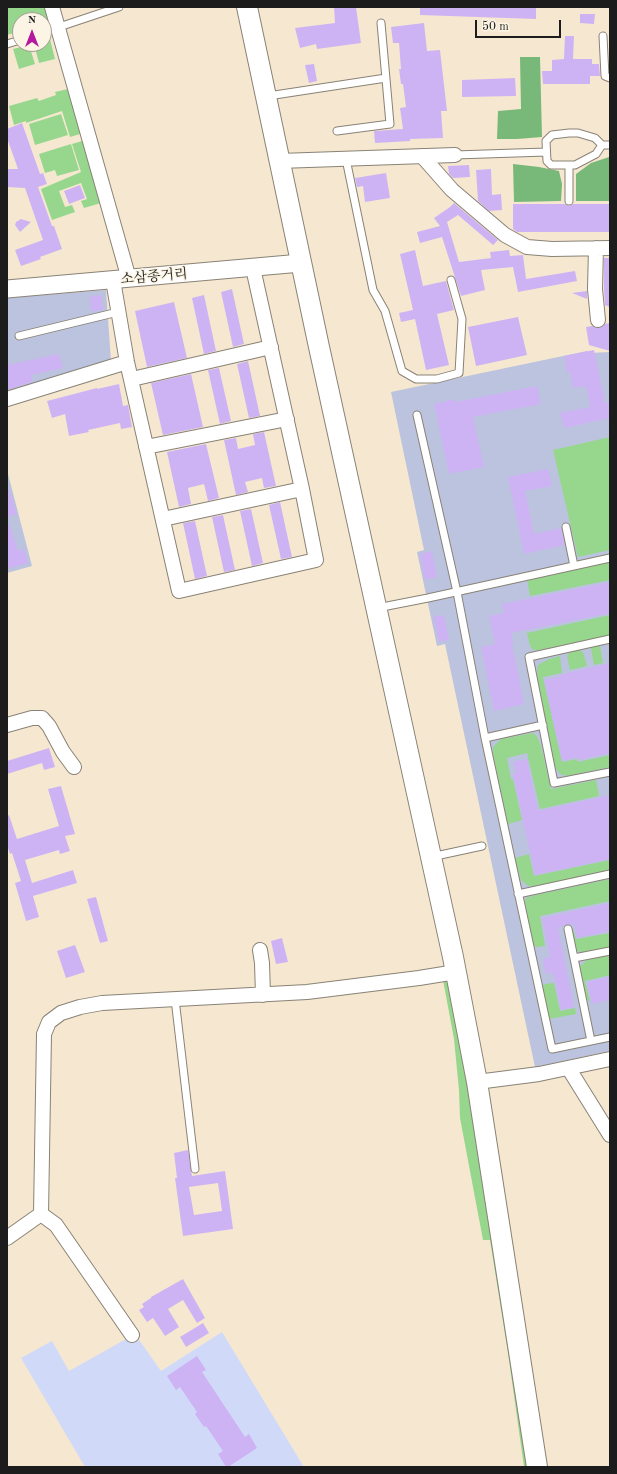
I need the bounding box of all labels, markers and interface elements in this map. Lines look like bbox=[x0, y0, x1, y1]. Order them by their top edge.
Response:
north arrow bbox=[12, 12, 52, 52]
scale bar bbox=[477, 12, 563, 38]
text: N bbox=[28, 15, 36, 26]
text: 50 m bbox=[482, 21, 509, 33]
street label: 소삼종거리 bbox=[120, 266, 188, 288]

